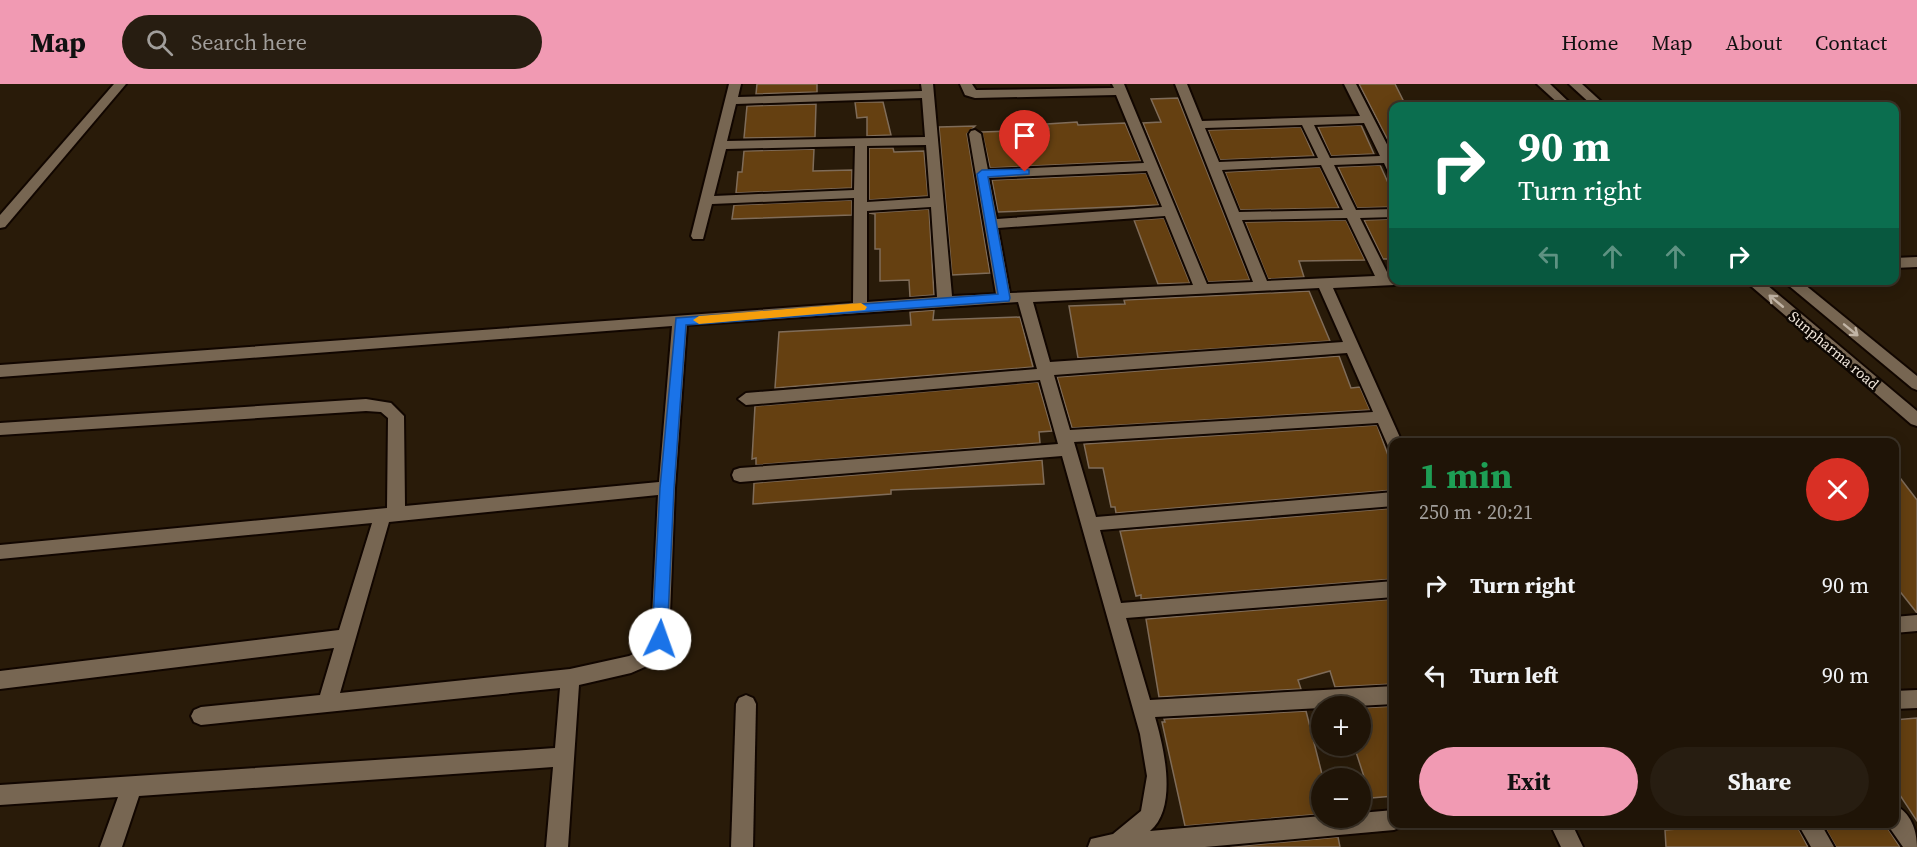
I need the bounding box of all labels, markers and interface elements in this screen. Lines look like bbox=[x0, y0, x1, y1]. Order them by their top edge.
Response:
search box bbox=[122, 15, 542, 69]
text: Map bbox=[30, 23, 86, 61]
icon: search bbox=[143, 26, 176, 59]
text: Search here bbox=[191, 27, 307, 57]
text: Home bbox=[1561, 28, 1619, 57]
text: Map bbox=[1652, 28, 1693, 57]
text: About bbox=[1726, 28, 1782, 57]
text: Contact bbox=[1815, 28, 1887, 57]
pin bbox=[999, 110, 1050, 172]
text: 90 m bbox=[1518, 117, 1611, 175]
icon: arrive bbox=[1008, 119, 1041, 152]
icon: right bbox=[1419, 126, 1497, 204]
text: Turn right bbox=[1518, 172, 1642, 209]
icon: left bbox=[1533, 240, 1566, 273]
icon: ahead bbox=[1596, 240, 1629, 273]
icon: ahead bbox=[1659, 240, 1692, 273]
icon: right bbox=[1722, 240, 1755, 273]
one-way arrow bbox=[1768, 295, 1784, 308]
street label: Sunpharma road bbox=[1784, 306, 1884, 394]
one-way arrow bbox=[1843, 324, 1859, 337]
text: 1 min bbox=[1419, 451, 1512, 500]
button: close bbox=[1806, 458, 1869, 521]
text: 250 m · 20:21 bbox=[1419, 498, 1533, 526]
icon: right bbox=[1419, 569, 1452, 602]
text: Turn right bbox=[1470, 570, 1575, 600]
text: 90 m bbox=[1822, 570, 1869, 600]
position arrow bbox=[628, 607, 692, 671]
icon: left bbox=[1419, 659, 1452, 692]
text: Turn left bbox=[1470, 660, 1558, 690]
text: 90 m bbox=[1822, 660, 1869, 690]
map controls bbox=[1311, 696, 1371, 828]
button: + bbox=[1311, 696, 1371, 756]
button: Exit bbox=[1419, 747, 1638, 816]
button: Share bbox=[1650, 747, 1869, 816]
button: − bbox=[1311, 768, 1371, 828]

